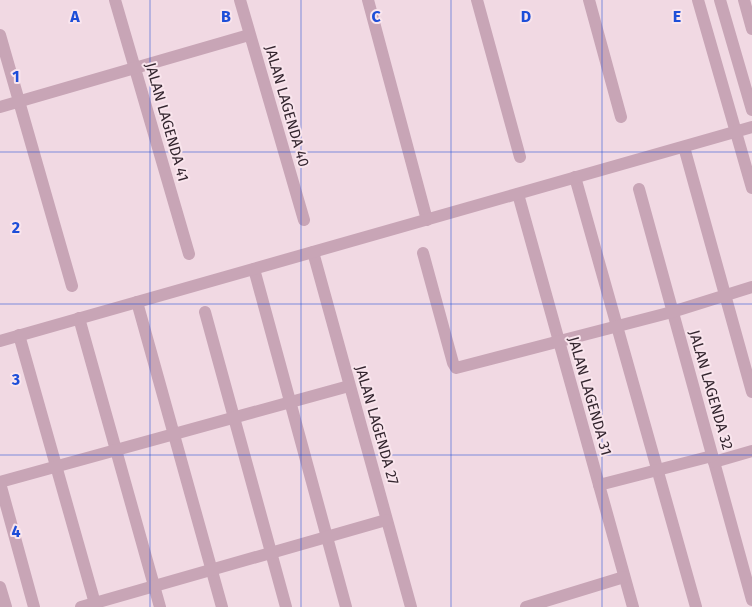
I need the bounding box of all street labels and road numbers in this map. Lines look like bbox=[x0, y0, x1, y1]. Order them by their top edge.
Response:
street label: JALAN LAGENDA 40 bbox=[261, 43, 313, 169]
street label: JALAN LAGENDA 41 bbox=[141, 60, 193, 184]
street label: JALAN LAGENDA 32 bbox=[685, 328, 737, 452]
street label: JALAN LAGENDA 31 bbox=[564, 334, 616, 458]
street label: JALAN LAGENDA 27 bbox=[351, 363, 403, 487]

